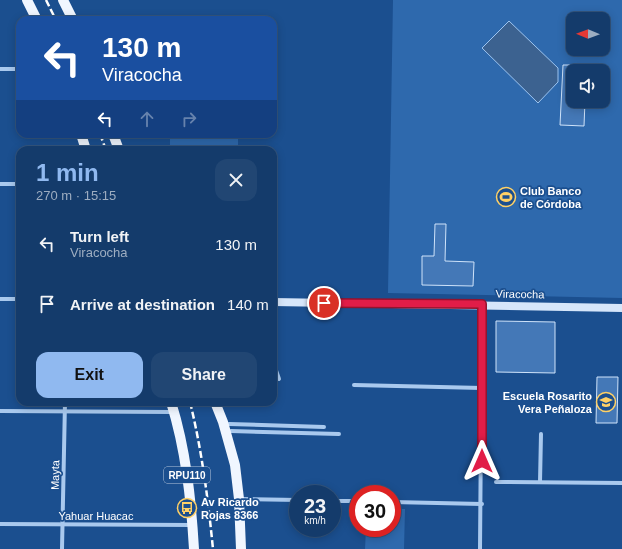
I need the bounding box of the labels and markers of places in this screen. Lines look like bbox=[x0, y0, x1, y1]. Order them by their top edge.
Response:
place label: Club Banco de Córdoba bbox=[520, 185, 582, 210]
sports icon: Club Banco de Córdoba bbox=[495, 186, 517, 208]
pin bbox=[307, 286, 341, 320]
place label: Escuela Rosarito Vera Peñaloza bbox=[503, 390, 593, 415]
school or university icon: Escuela Rosarito Vera Peñaloza bbox=[595, 391, 617, 413]
place label: Av Ricardo Rojas 8366 bbox=[201, 496, 259, 521]
bus stop icon: Av Ricardo Rojas 8366 bbox=[176, 497, 198, 519]

